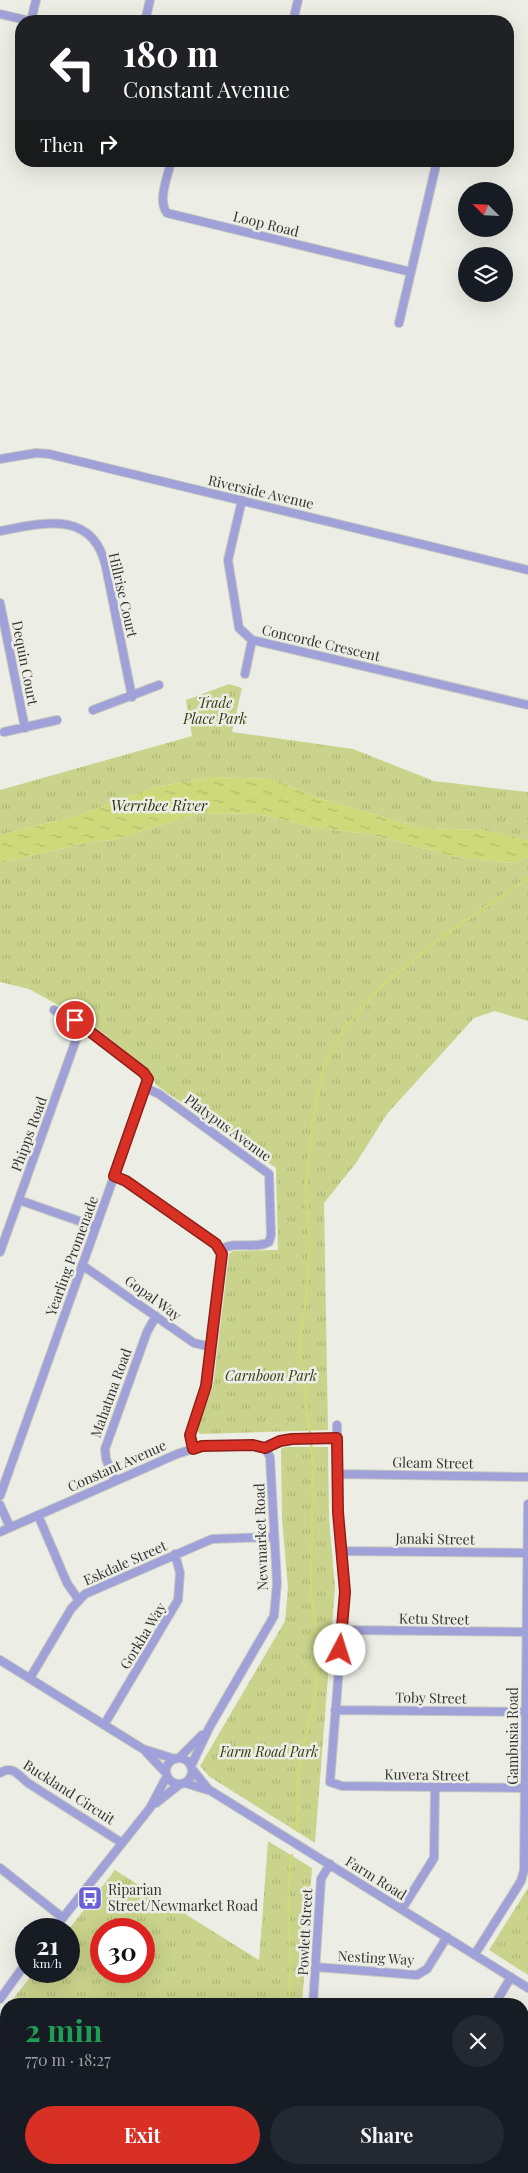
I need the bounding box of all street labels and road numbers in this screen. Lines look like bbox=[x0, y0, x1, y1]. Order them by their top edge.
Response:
street label: Loop Road bbox=[231, 206, 301, 241]
street label: Riverside Avenue bbox=[206, 470, 316, 513]
street label: Hillrise Court bbox=[105, 551, 143, 640]
street label: Dequin Court bbox=[8, 619, 43, 708]
street label: Concorde Crescent bbox=[260, 620, 383, 666]
street label: Platypus Avenue bbox=[181, 1090, 275, 1165]
street label: Phipps Road bbox=[6, 1094, 51, 1174]
street label: Yearling Promenade bbox=[41, 1193, 102, 1319]
street label: Gopal Way bbox=[121, 1271, 185, 1325]
street label: Mahatma Road bbox=[86, 1345, 136, 1440]
street label: Constant Avenue bbox=[64, 1435, 169, 1496]
street label: Gleam Street bbox=[392, 1452, 475, 1473]
street label: Newmarket Road bbox=[249, 1483, 272, 1591]
street label: Janaki Street bbox=[394, 1528, 476, 1549]
street label: Eskdale Street bbox=[80, 1535, 170, 1589]
street label: Gorkha Way bbox=[115, 1599, 170, 1673]
street label: Ketu Street bbox=[399, 1608, 470, 1629]
street label: Toby Street bbox=[395, 1687, 468, 1708]
street label: Gambusia Road bbox=[503, 1687, 522, 1785]
street label: Buckland Circuit bbox=[20, 1755, 120, 1829]
street label: Kuvera Street bbox=[384, 1764, 471, 1785]
street label: Farm Road bbox=[342, 1851, 410, 1904]
street label: Powlett Street bbox=[293, 1887, 316, 1976]
street label: Nesting Way bbox=[337, 1946, 415, 1969]

